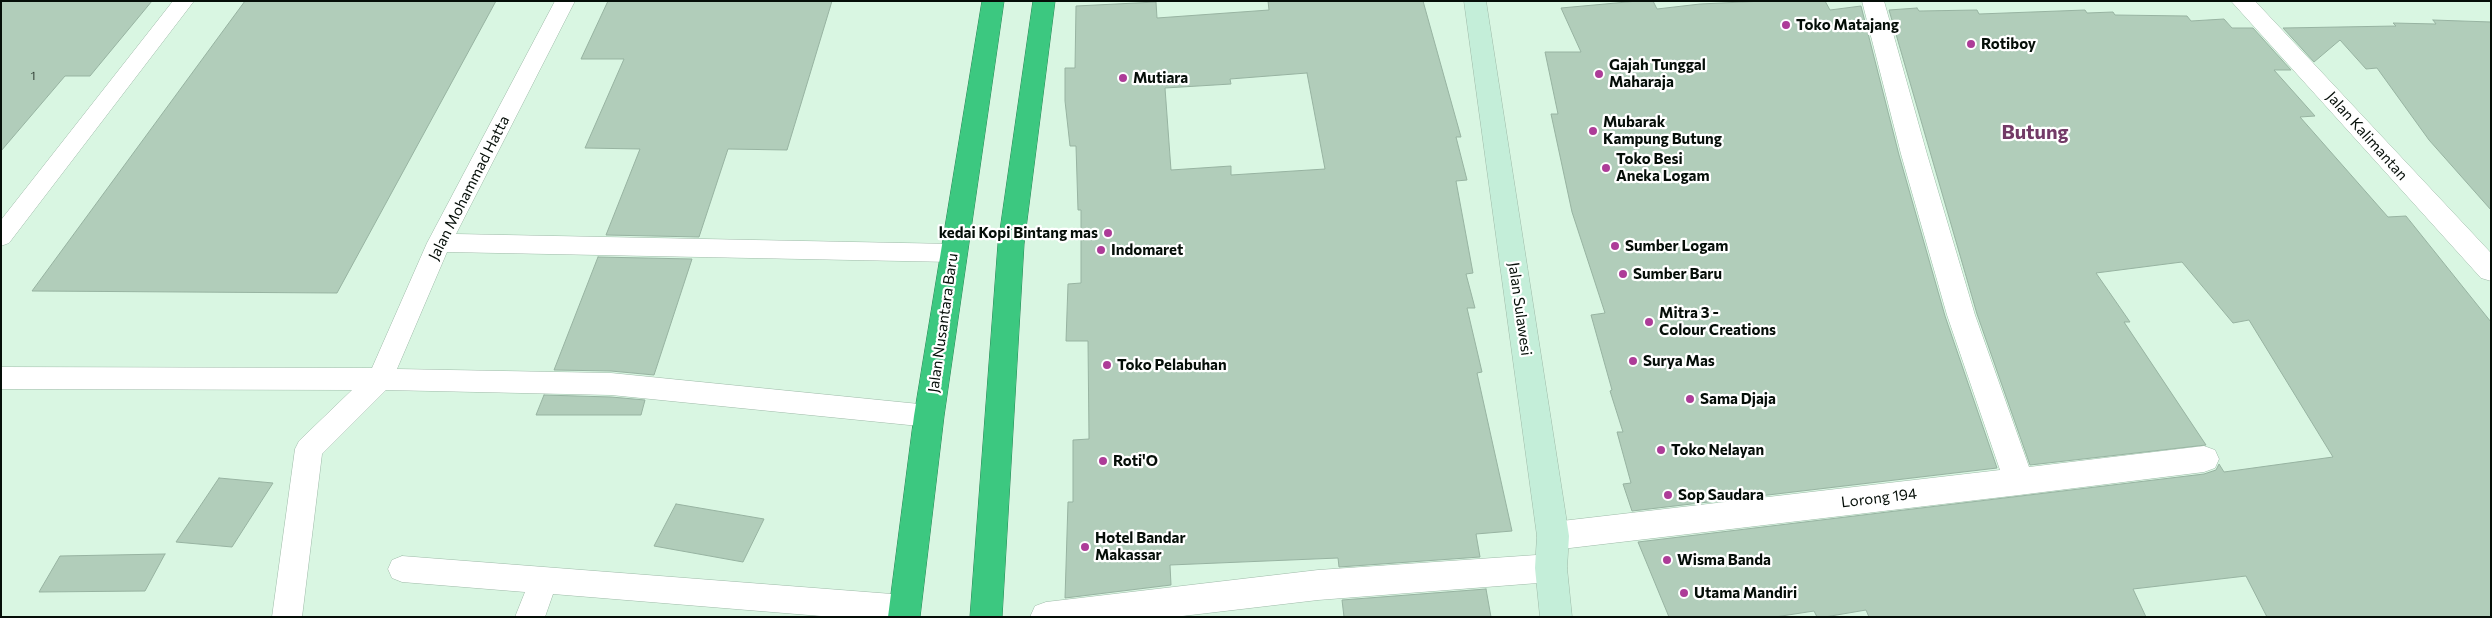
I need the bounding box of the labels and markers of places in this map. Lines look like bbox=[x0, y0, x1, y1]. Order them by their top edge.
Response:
place label: Toko Matajang bbox=[1796, 16, 1899, 34]
marker: Toko Matajang bbox=[1780, 19, 1792, 31]
place label: Rotiboy bbox=[1981, 35, 2036, 53]
marker: Rotiboy bbox=[1965, 38, 1977, 50]
place label: Gajah Tunggal Maharaja bbox=[1609, 56, 1706, 91]
marker: Gajah Tunggal Maharaja bbox=[1593, 68, 1605, 80]
place label: Mutiara bbox=[1133, 69, 1188, 87]
marker: Mutiara bbox=[1117, 72, 1129, 84]
place label: Mubarak Kampung Butung bbox=[1603, 113, 1722, 148]
marker: Mubarak Kampung Butung bbox=[1587, 125, 1599, 137]
place label: Toko Besi Aneka Logam bbox=[1616, 150, 1710, 185]
marker: Toko Besi Aneka Logam bbox=[1600, 162, 1612, 174]
place label: kedai Kopi Bintang mas bbox=[939, 224, 1098, 242]
marker: kedai Kopi Bintang mas bbox=[1102, 227, 1114, 239]
place label: Sumber Logam bbox=[1625, 237, 1728, 255]
marker: Sumber Logam bbox=[1609, 240, 1621, 252]
place label: Indomaret bbox=[1111, 241, 1183, 259]
marker: Indomaret bbox=[1095, 244, 1107, 256]
place label: Sumber Baru bbox=[1633, 265, 1722, 283]
marker: Sumber Baru bbox=[1617, 268, 1629, 280]
place label: Mitra 3 - Colour Creations bbox=[1659, 304, 1776, 339]
marker: Mitra 3 - Colour Creations bbox=[1643, 316, 1655, 328]
place label: Surya Mas bbox=[1643, 352, 1715, 370]
marker: Surya Mas bbox=[1627, 355, 1639, 367]
place label: Toko Pelabuhan bbox=[1117, 356, 1227, 374]
marker: Toko Pelabuhan bbox=[1101, 359, 1113, 371]
place label: Sama Djaja bbox=[1700, 390, 1776, 408]
marker: Sama Djaja bbox=[1684, 393, 1696, 405]
place label: Toko Nelayan bbox=[1671, 441, 1764, 459]
marker: Toko Nelayan bbox=[1655, 444, 1667, 456]
place label: Roti'O bbox=[1113, 452, 1158, 470]
marker: Roti'O bbox=[1097, 455, 1109, 467]
place label: Sop Saudara bbox=[1678, 486, 1764, 504]
marker: Sop Saudara bbox=[1662, 489, 1674, 501]
place label: Hotel Bandar Makassar bbox=[1095, 529, 1186, 564]
marker: Hotel Bandar Makassar bbox=[1079, 541, 1091, 553]
place label: Wisma Banda bbox=[1677, 551, 1771, 569]
marker: Wisma Banda bbox=[1661, 554, 1673, 566]
place label: Utama Mandiri bbox=[1694, 584, 1797, 602]
marker: Utama Mandiri bbox=[1678, 587, 1690, 599]

